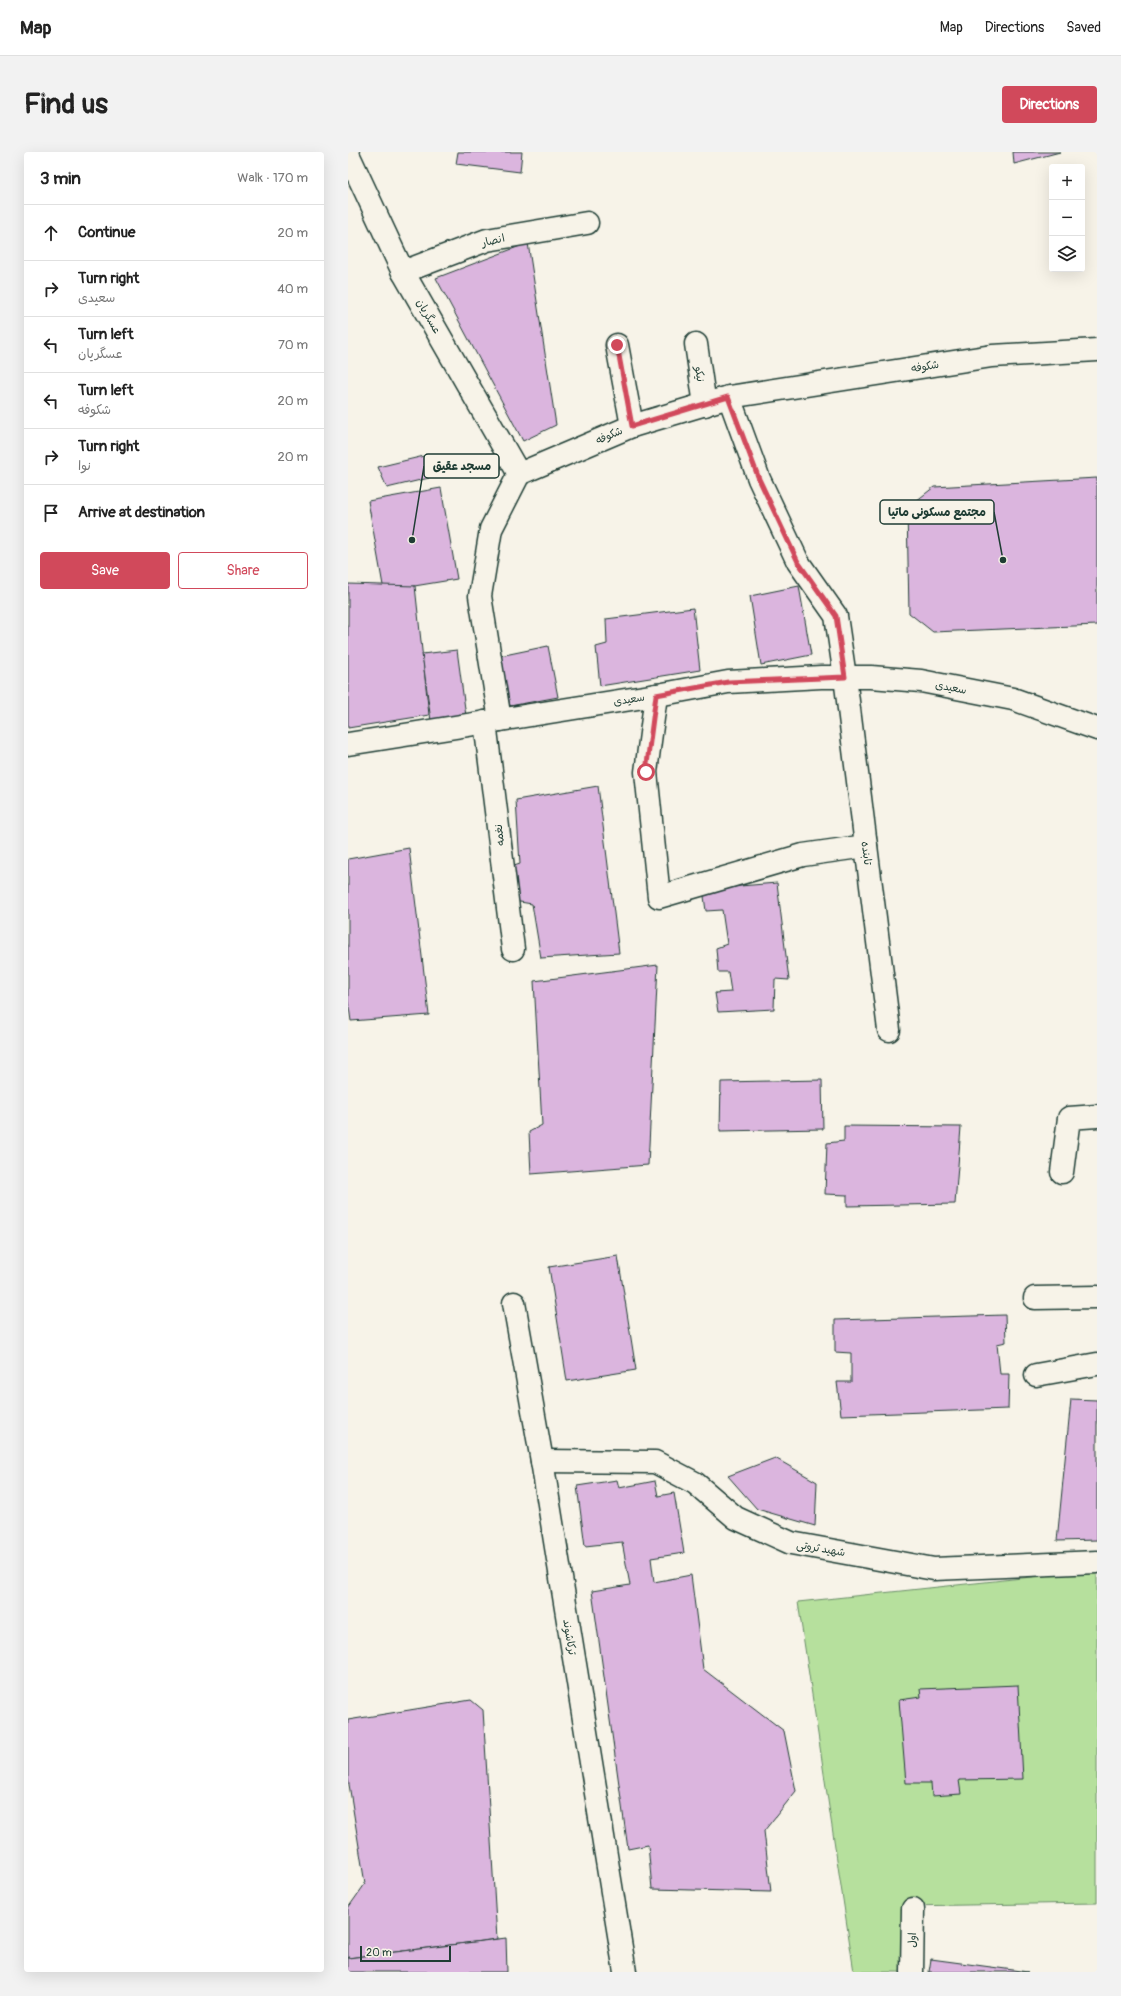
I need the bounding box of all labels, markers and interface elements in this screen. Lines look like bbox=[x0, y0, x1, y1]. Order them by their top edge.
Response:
text: Map bbox=[20, 16, 51, 40]
text: Map bbox=[940, 19, 963, 36]
text: Directions bbox=[985, 19, 1044, 36]
text: Saved bbox=[1066, 19, 1101, 36]
button: Directions bbox=[1002, 86, 1097, 123]
text: Find us bbox=[24, 87, 108, 122]
map controls bbox=[1049, 164, 1085, 272]
button: + bbox=[1049, 164, 1085, 200]
text: 3 min bbox=[40, 168, 81, 189]
text: Walk · 170 m bbox=[237, 170, 308, 186]
button: − bbox=[1049, 200, 1085, 236]
icon: ahead bbox=[40, 222, 62, 244]
text: Continue bbox=[78, 223, 136, 242]
text: 20 m bbox=[277, 225, 308, 241]
street label: انصار bbox=[479, 232, 506, 250]
button: layers bbox=[1049, 236, 1085, 272]
text: Turn right bbox=[78, 269, 139, 288]
icon: right bbox=[40, 278, 62, 300]
text: 40 m bbox=[277, 281, 308, 297]
text: سعیدی bbox=[78, 290, 115, 306]
street label: عسگریان bbox=[414, 297, 444, 336]
text: Turn left bbox=[78, 325, 134, 344]
icon: left bbox=[40, 334, 62, 356]
route end bbox=[608, 336, 626, 354]
text: 70 m bbox=[278, 337, 308, 353]
text: عسگریان bbox=[78, 346, 122, 362]
street label: شکوفه bbox=[910, 358, 940, 376]
street label: نیکو bbox=[691, 365, 707, 383]
text: Turn left bbox=[78, 381, 134, 400]
icon: left bbox=[40, 390, 62, 412]
text: 20 m bbox=[277, 393, 308, 409]
text: شکوفه bbox=[78, 402, 111, 418]
street label: شکوفه bbox=[594, 424, 625, 448]
text: Turn right bbox=[78, 437, 139, 456]
icon: right bbox=[40, 446, 62, 468]
text: 20 m bbox=[277, 449, 308, 465]
callout: مسجد عقیق bbox=[424, 454, 499, 478]
text: نوا bbox=[78, 458, 91, 474]
text: مسجد عقیق bbox=[433, 459, 491, 474]
callout: مجتمع مسکونی ماتیا bbox=[880, 500, 994, 524]
icon: arrive bbox=[40, 502, 62, 524]
text: Arrive at destination bbox=[78, 503, 205, 522]
text: مجتمع مسکونی ماتیا bbox=[888, 505, 986, 521]
button: Save bbox=[40, 552, 170, 589]
button: Share bbox=[178, 552, 308, 589]
street label: سعیدی bbox=[934, 678, 968, 697]
street label: سعیدی bbox=[612, 691, 646, 708]
route start bbox=[637, 763, 655, 781]
street label: نغمه bbox=[492, 823, 507, 846]
street label: تابنده bbox=[858, 840, 875, 867]
street label: شهید ثروتی bbox=[795, 1538, 846, 1560]
street label: ترکاشوند bbox=[559, 1618, 579, 1657]
street label: اول bbox=[906, 1932, 919, 1948]
scale bar bbox=[360, 1944, 451, 1963]
text: 20 m bbox=[366, 1946, 392, 1959]

